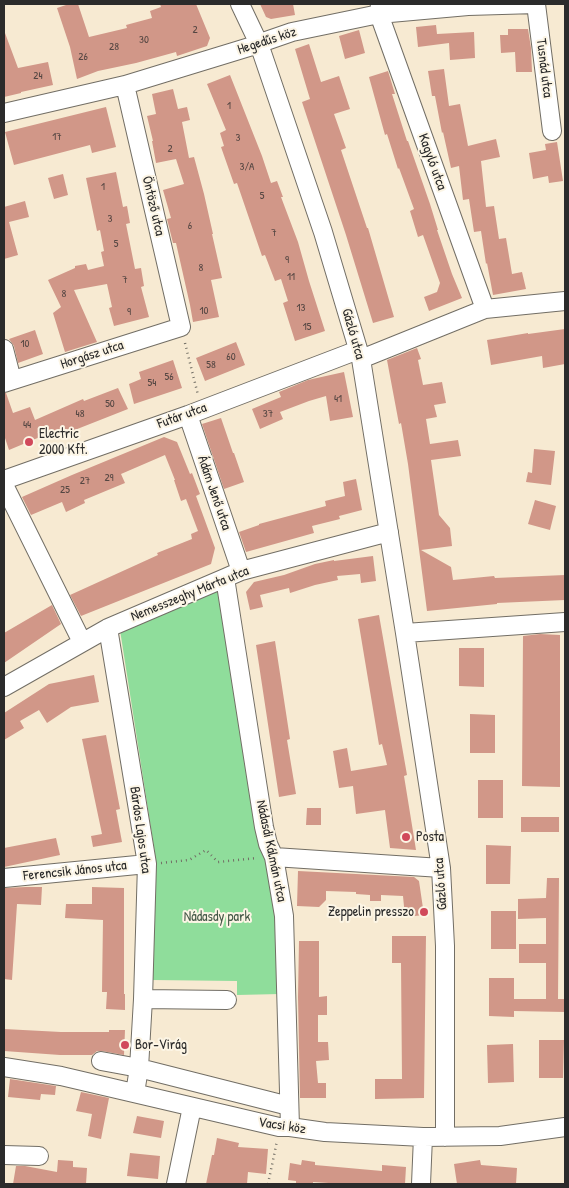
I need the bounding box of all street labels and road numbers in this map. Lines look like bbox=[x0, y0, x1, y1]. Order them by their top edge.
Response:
street label: Hegedűs köz bbox=[235, 24, 299, 58]
street label: Tusnád utca bbox=[532, 38, 556, 98]
street label: Kagyló utca bbox=[414, 131, 450, 193]
street label: Öntöző utca bbox=[138, 175, 168, 237]
street label: Gázló utca bbox=[338, 307, 368, 361]
street label: Horgász utca bbox=[58, 337, 126, 373]
street label: Futár utca bbox=[155, 399, 209, 433]
street label: Ádám Jenő utca bbox=[193, 453, 235, 533]
street label: Nemesszeghy Márta utca bbox=[129, 563, 251, 625]
street label: Bárdos Lajos utca bbox=[126, 786, 154, 874]
street label: Nádasdi Kálmán utca bbox=[252, 799, 290, 903]
street label: Ferencsik János utca bbox=[23, 857, 127, 885]
street label: Gázló utca bbox=[431, 857, 451, 911]
street label: Vacsi köz bbox=[257, 1114, 307, 1138]

